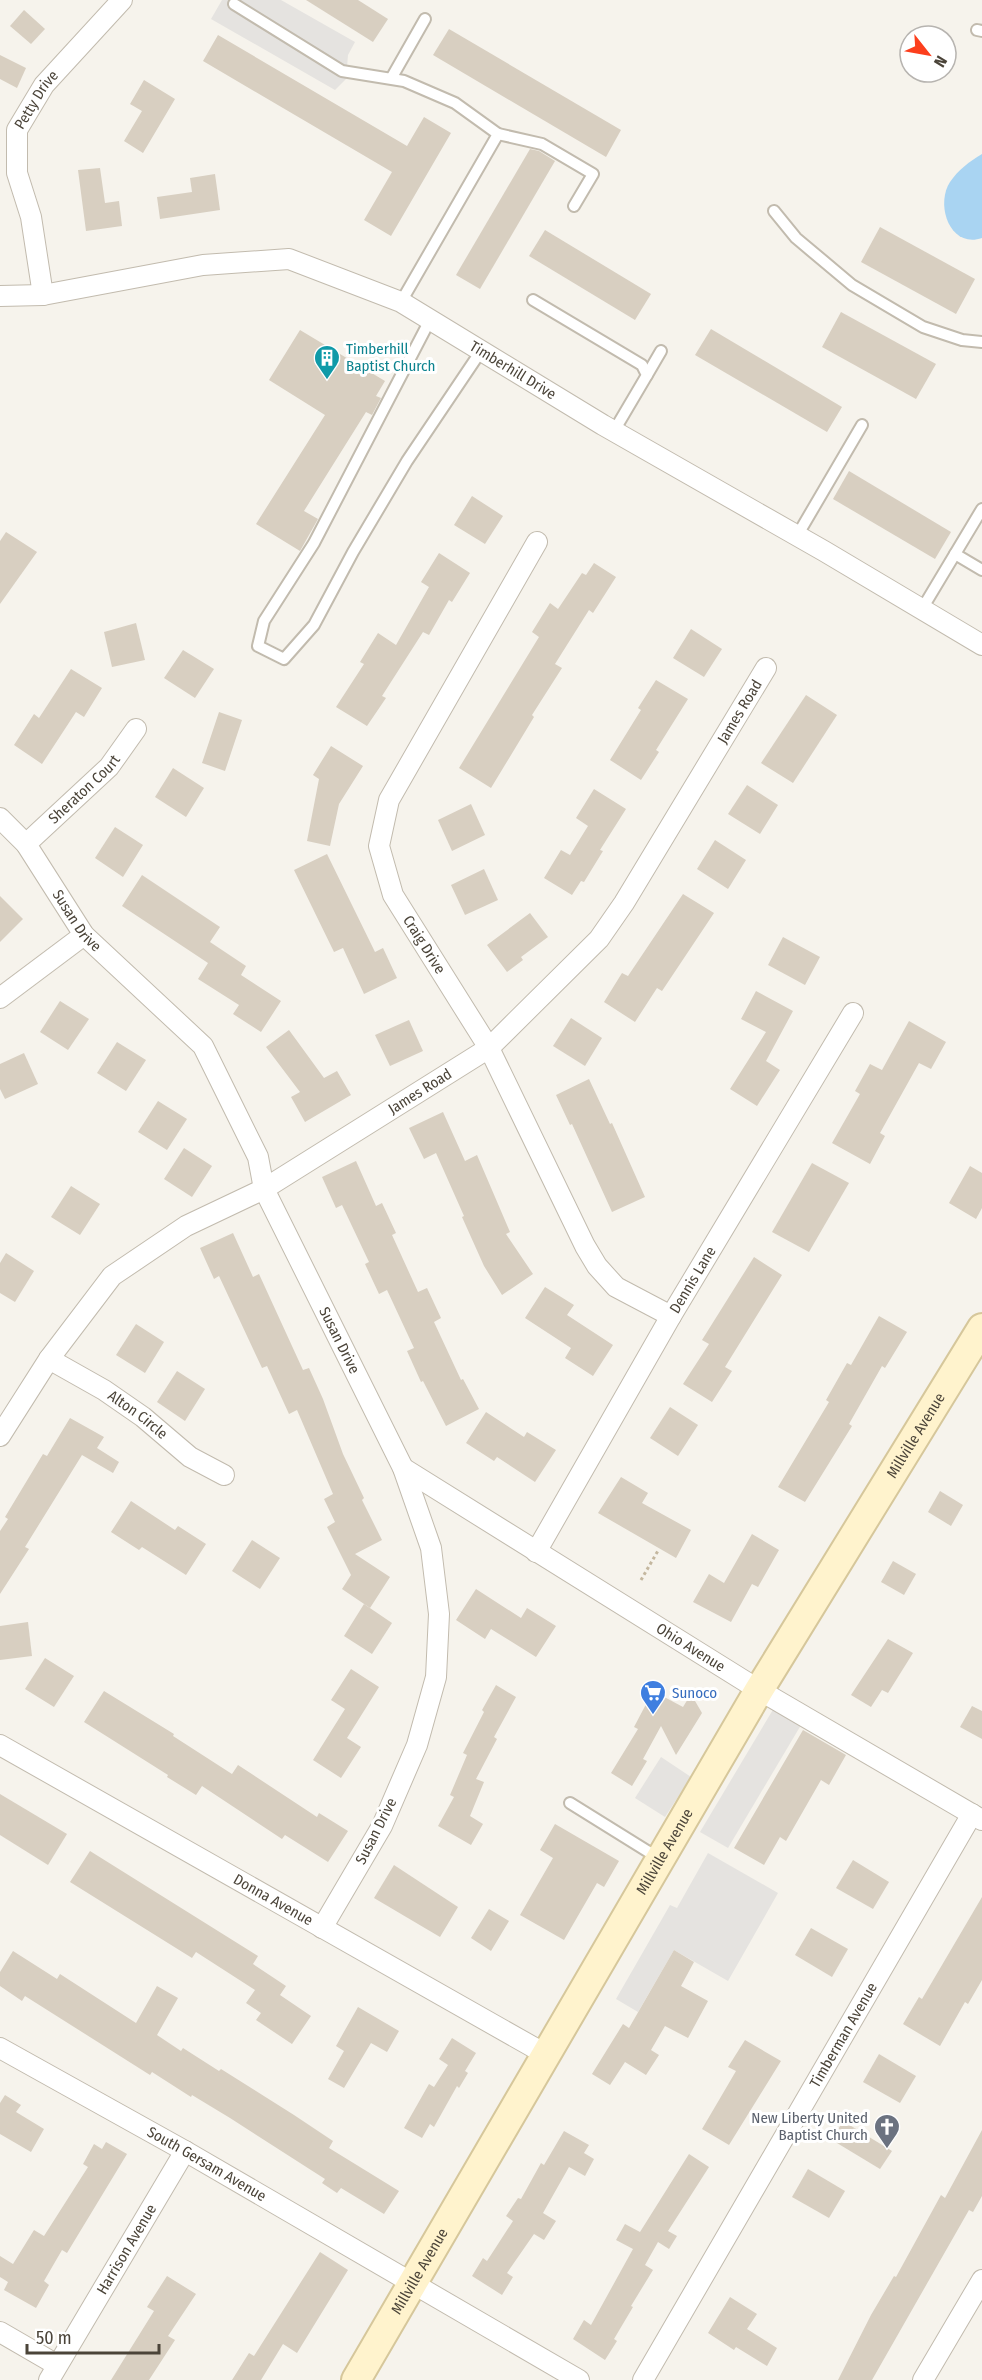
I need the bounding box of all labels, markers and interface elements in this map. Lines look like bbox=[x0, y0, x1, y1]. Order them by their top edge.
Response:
north arrow bbox=[898, 24, 958, 84]
text: N bbox=[930, 52, 951, 70]
street label: Petty Drive bbox=[11, 67, 62, 132]
street label: Timberhill Drive bbox=[466, 337, 559, 403]
place label: Timberhill Baptist Church bbox=[346, 340, 435, 375]
building icon: Timberhill Baptist Church bbox=[312, 343, 342, 381]
street label: James Road bbox=[713, 676, 766, 747]
street label: Sheraton Court bbox=[45, 751, 124, 828]
street label: Susan Drive bbox=[49, 886, 105, 956]
street label: Craig Drive bbox=[399, 912, 449, 977]
street label: James Road bbox=[385, 1065, 455, 1118]
street label: Dennis Lane bbox=[666, 1243, 720, 1317]
street label: Susan Drive bbox=[315, 1304, 364, 1377]
street label: Alton Circle bbox=[105, 1387, 171, 1443]
street label: Millville Avenue bbox=[883, 1390, 949, 1481]
street label: Ohio Avenue bbox=[653, 1619, 728, 1676]
supermarket icon: Sunoco bbox=[638, 1678, 668, 1716]
place label: Sunoco bbox=[672, 1684, 717, 1702]
street label: Susan Drive bbox=[352, 1795, 400, 1867]
street label: Millville Avenue bbox=[633, 1805, 697, 1898]
street label: Donna Avenue bbox=[230, 1870, 316, 1929]
street label: Timberman Avenue bbox=[806, 1979, 881, 2091]
place label: New Liberty United Baptist Church bbox=[751, 2109, 868, 2144]
church icon: New Liberty United Baptist Church bbox=[872, 2112, 902, 2150]
street label: South Gersam Avenue bbox=[144, 2123, 269, 2205]
street label: Harrison Avenue bbox=[93, 2201, 160, 2298]
street label: Millville Avenue bbox=[387, 2225, 452, 2317]
scale bar bbox=[27, 2317, 159, 2355]
text: 50 m bbox=[36, 2327, 72, 2349]

